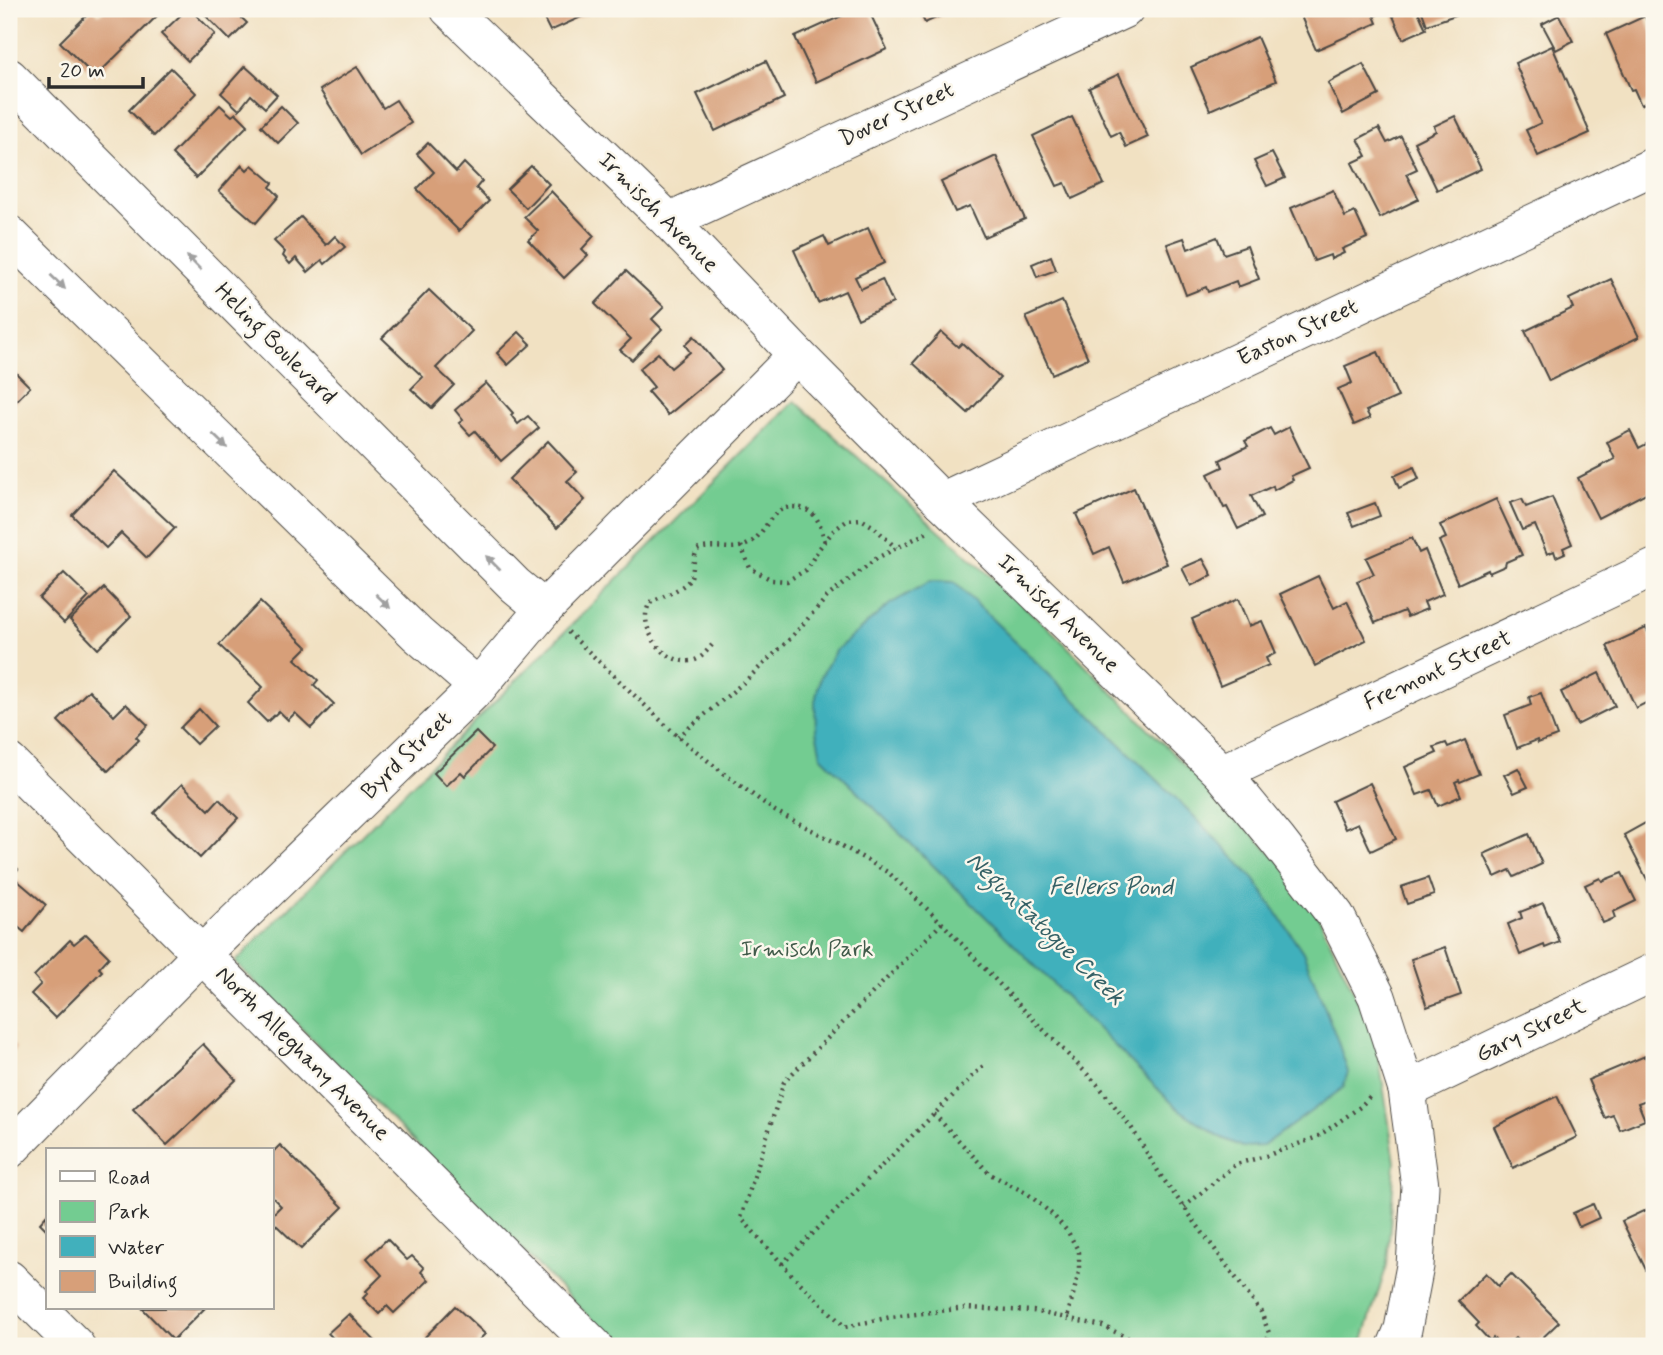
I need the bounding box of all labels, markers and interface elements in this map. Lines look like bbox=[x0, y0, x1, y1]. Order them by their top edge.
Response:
scale bar bbox=[49, 46, 144, 90]
text: 20 m bbox=[60, 57, 105, 85]
street label: Dover Street bbox=[835, 75, 959, 155]
street label: Irmisch Avenue bbox=[591, 146, 725, 280]
one-way arrow bbox=[186, 255, 203, 272]
one-way arrow bbox=[49, 274, 66, 291]
street label: Heling Boulevard bbox=[206, 276, 343, 413]
street label: Easton Street bbox=[1233, 292, 1363, 374]
one-way arrow bbox=[211, 433, 228, 449]
street label: Irmisch Avenue bbox=[990, 548, 1126, 680]
one-way arrow bbox=[486, 555, 502, 572]
one-way arrow bbox=[374, 592, 391, 609]
street label: Fremont Street bbox=[1359, 624, 1517, 718]
street label: Byrd Street bbox=[355, 705, 459, 807]
water label: Neguntatogue Creek bbox=[957, 845, 1131, 1015]
water label: Fellers Pond bbox=[1049, 872, 1175, 903]
park label: Irmisch Park bbox=[741, 935, 873, 965]
street label: North Alleghany Avenue bbox=[207, 960, 396, 1149]
street label: Gary Street bbox=[1471, 991, 1591, 1070]
legend bbox=[46, 1148, 273, 1310]
text: Road bbox=[108, 1164, 150, 1192]
text: Park bbox=[108, 1198, 150, 1226]
text: Water bbox=[108, 1234, 164, 1262]
text: Building bbox=[108, 1268, 178, 1298]

